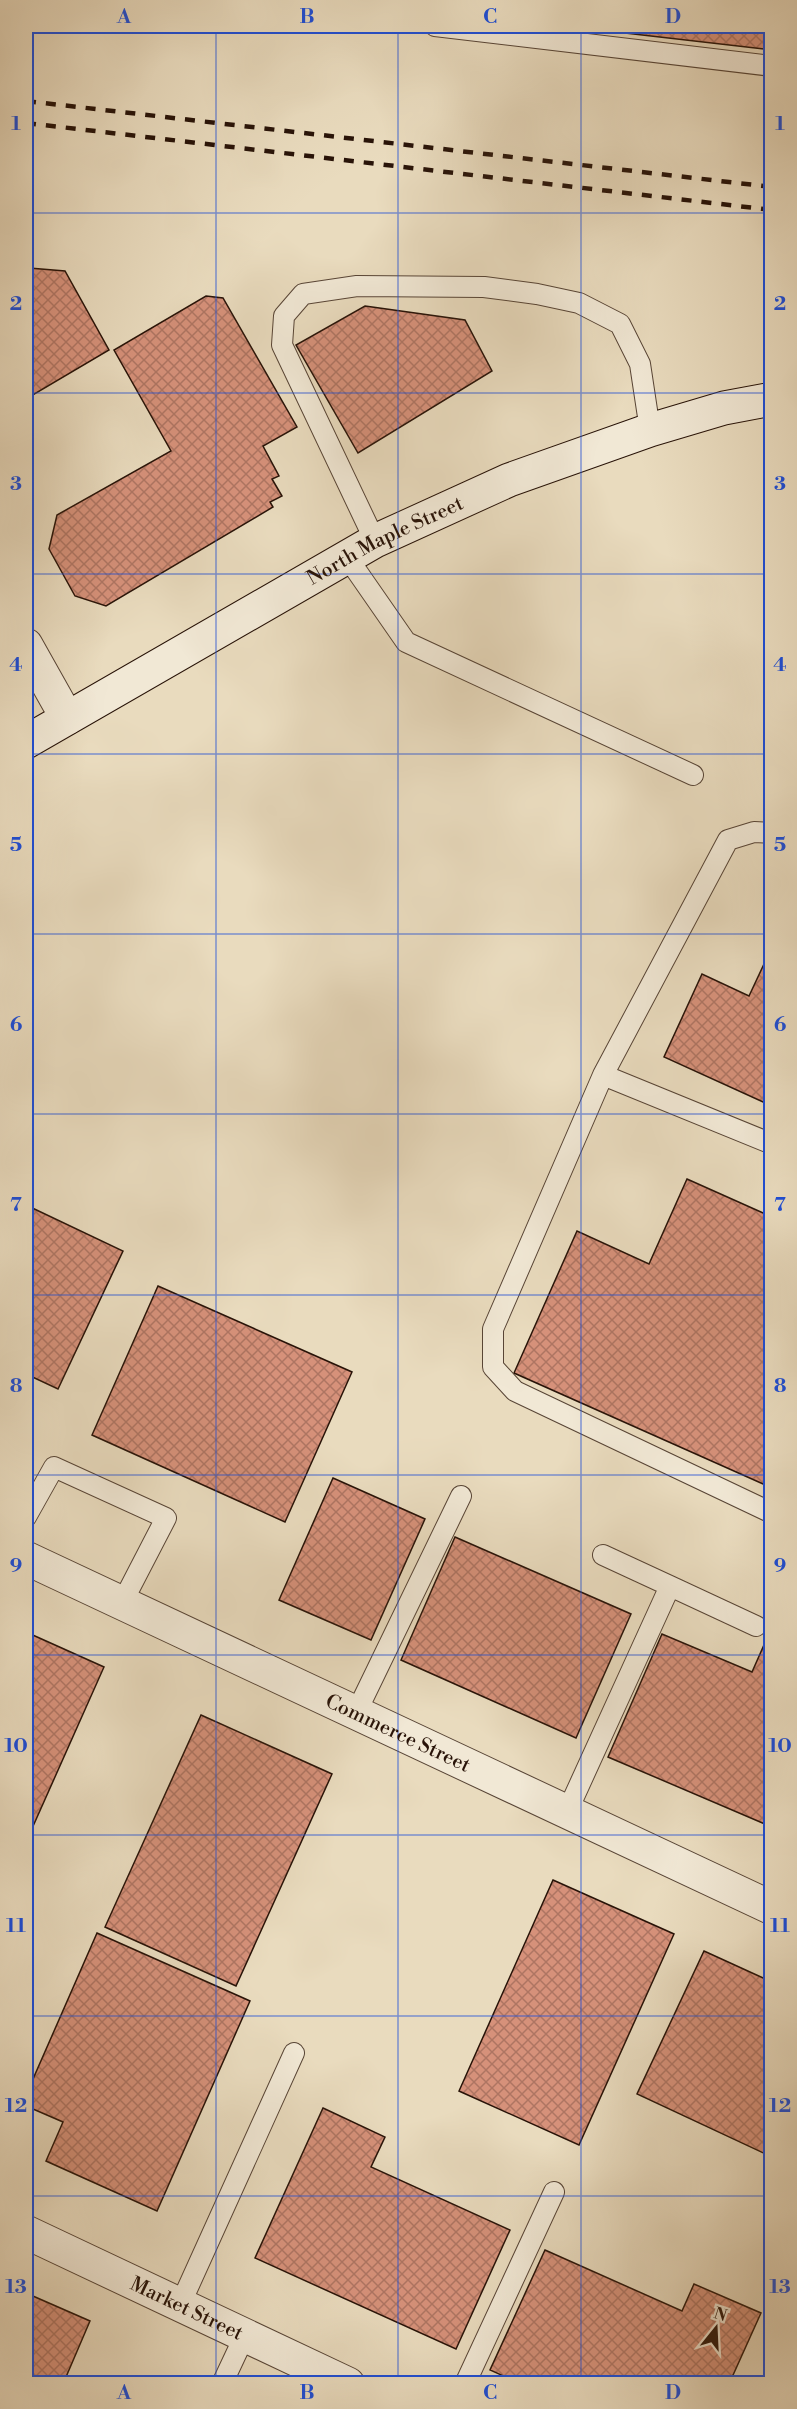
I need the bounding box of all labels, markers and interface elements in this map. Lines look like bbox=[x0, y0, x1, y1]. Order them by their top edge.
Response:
text: A bbox=[116, 5, 132, 30]
text: B bbox=[299, 5, 315, 30]
text: C bbox=[483, 5, 497, 30]
text: D bbox=[665, 5, 681, 30]
text: 1 bbox=[11, 112, 21, 137]
text: 1 bbox=[775, 112, 785, 137]
text: 2 bbox=[10, 292, 22, 317]
text: 2 bbox=[774, 292, 786, 317]
text: 3 bbox=[10, 472, 22, 497]
text: 3 bbox=[774, 472, 786, 497]
street label: North Maple Street bbox=[303, 491, 468, 592]
text: 4 bbox=[9, 653, 23, 678]
text: 4 bbox=[773, 653, 787, 678]
text: 5 bbox=[10, 833, 22, 858]
text: 5 bbox=[774, 833, 786, 858]
text: 6 bbox=[10, 1013, 23, 1038]
text: 6 bbox=[774, 1013, 787, 1038]
text: 7 bbox=[10, 1193, 22, 1218]
text: 7 bbox=[774, 1193, 786, 1218]
text: 8 bbox=[10, 1374, 23, 1399]
text: 8 bbox=[774, 1374, 787, 1399]
text: 9 bbox=[10, 1554, 22, 1579]
text: 9 bbox=[774, 1554, 786, 1579]
street label: Commerce Street bbox=[321, 1689, 474, 1779]
text: 10 bbox=[4, 1734, 28, 1759]
text: 10 bbox=[768, 1734, 792, 1759]
text: 11 bbox=[6, 1914, 26, 1939]
text: 11 bbox=[770, 1914, 790, 1939]
text: 12 bbox=[5, 2094, 27, 2119]
text: 12 bbox=[769, 2094, 791, 2119]
street label: Market Street bbox=[126, 2272, 247, 2347]
text: 13 bbox=[5, 2275, 27, 2300]
text: 13 bbox=[769, 2275, 791, 2300]
north arrow bbox=[686, 2298, 746, 2358]
text: N bbox=[711, 2303, 730, 2326]
text: A bbox=[116, 2381, 132, 2406]
text: B bbox=[299, 2381, 315, 2406]
text: C bbox=[483, 2381, 497, 2406]
text: D bbox=[665, 2381, 681, 2406]

